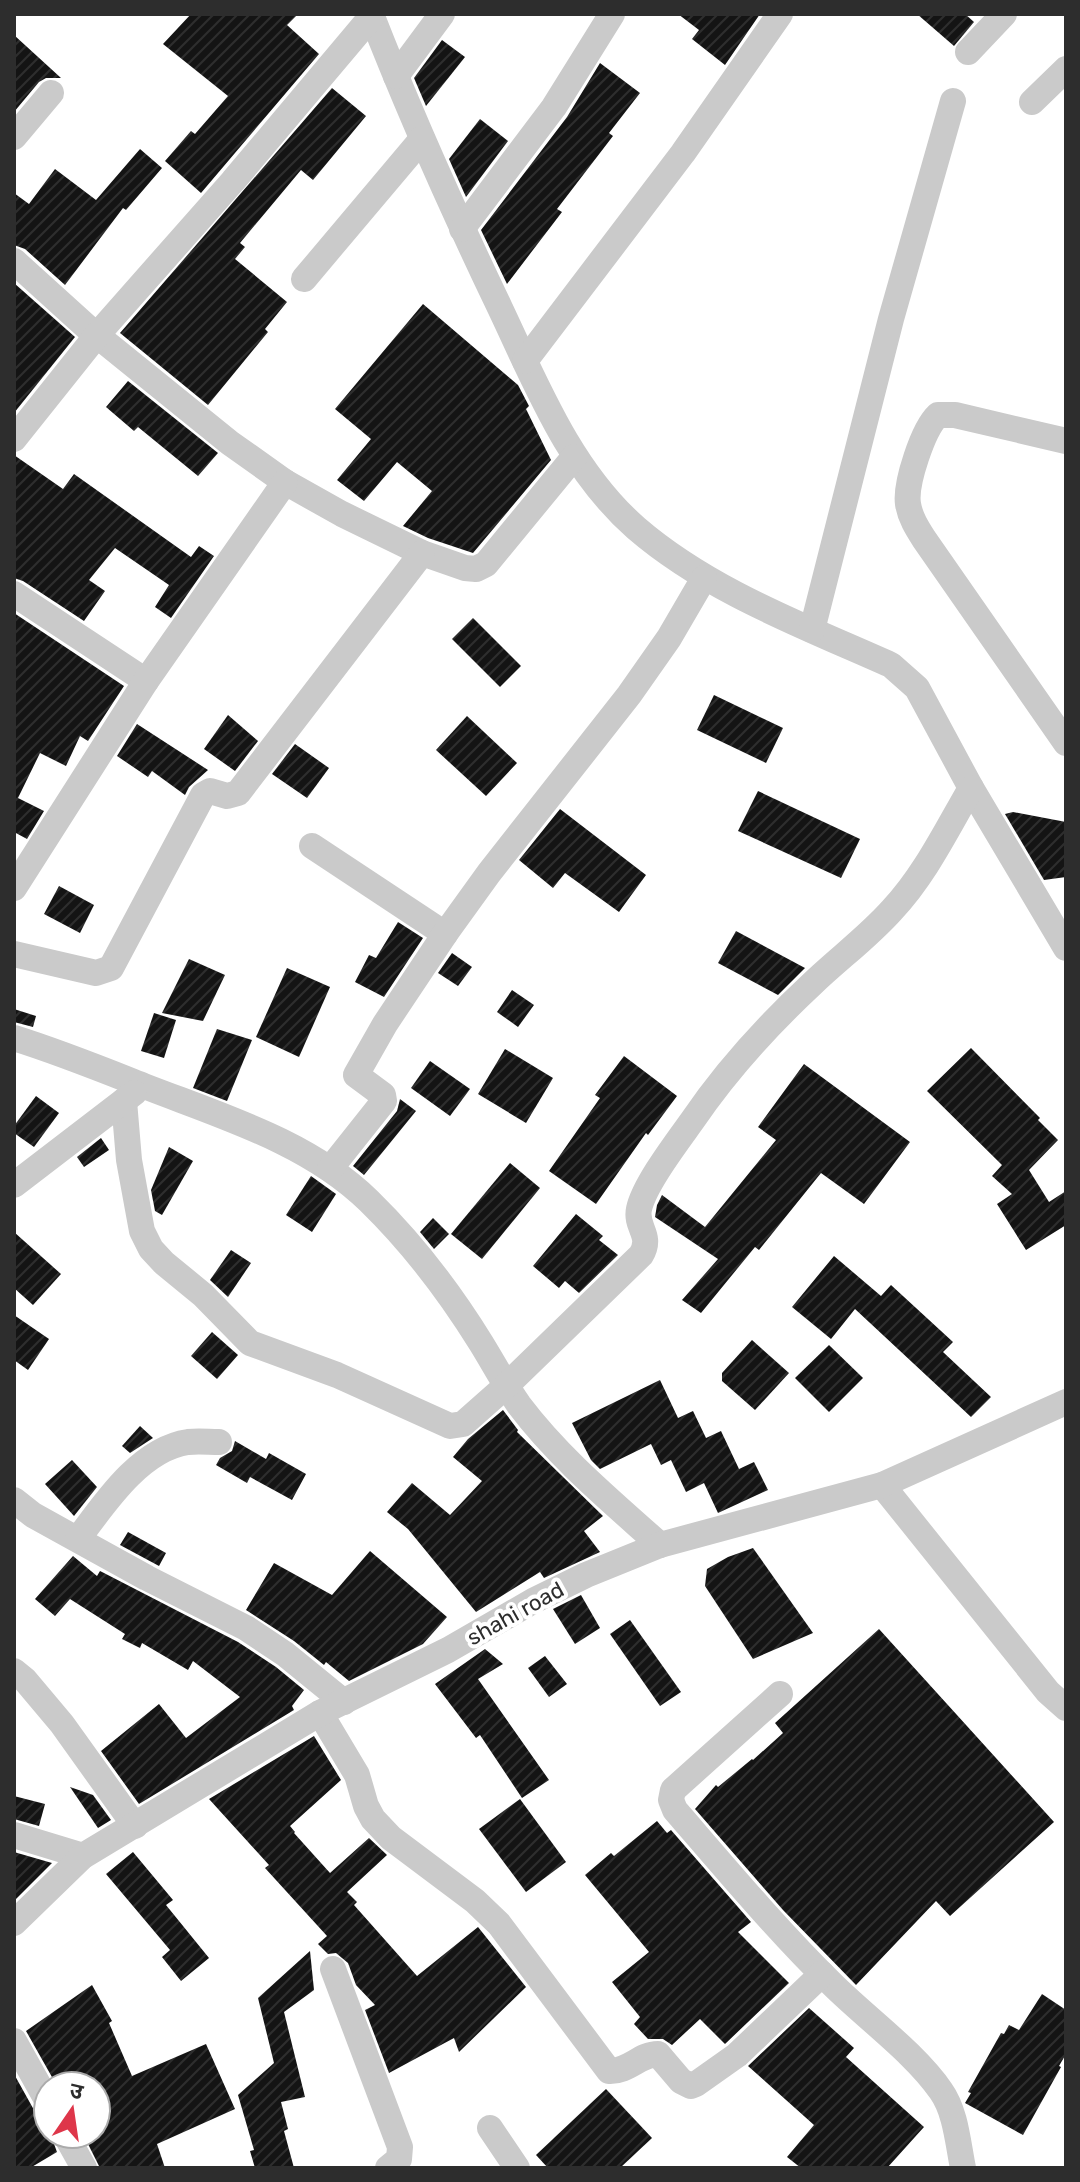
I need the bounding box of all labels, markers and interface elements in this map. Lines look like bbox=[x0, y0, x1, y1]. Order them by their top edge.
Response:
street label: shahi road bbox=[462, 1576, 569, 1651]
north arrow bbox=[32, 2070, 112, 2150]
text: उ bbox=[67, 2076, 87, 2106]

